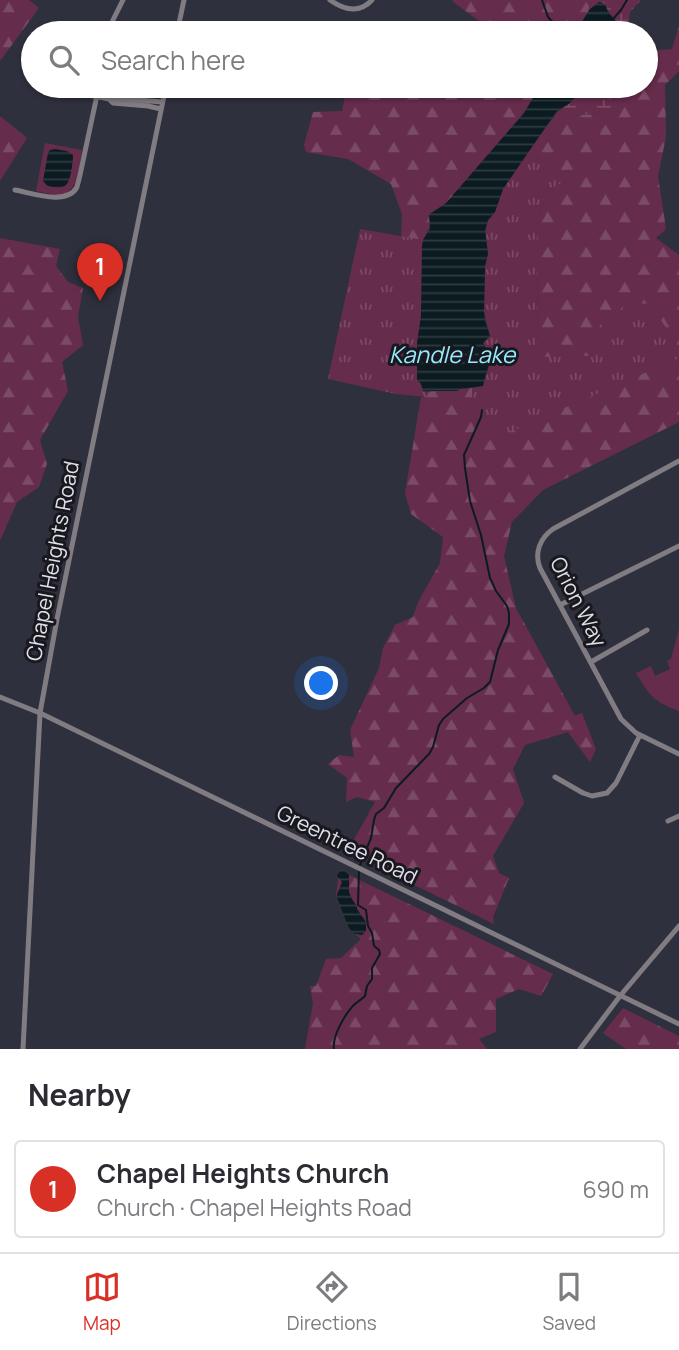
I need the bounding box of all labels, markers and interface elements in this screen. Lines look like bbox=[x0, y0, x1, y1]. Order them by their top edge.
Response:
search box bbox=[21, 21, 658, 98]
icon: search bbox=[45, 41, 83, 79]
text: Search here bbox=[101, 42, 246, 78]
pin: 1 bbox=[77, 243, 123, 301]
water label: Kandle Lake bbox=[389, 338, 517, 370]
street label: Chapel Heights Road bbox=[19, 459, 85, 663]
street label: Orion Way bbox=[544, 552, 614, 651]
your location bbox=[304, 666, 338, 700]
street label: Greentree Road bbox=[272, 798, 422, 890]
text: Nearby bbox=[28, 1074, 131, 1115]
text: Chapel Heights Church bbox=[97, 1155, 389, 1191]
text: 1 bbox=[48, 1173, 58, 1205]
text: 690 m bbox=[583, 1173, 649, 1205]
text: Church · Chapel Heights Road bbox=[97, 1191, 412, 1223]
tab: Map bbox=[83, 1268, 121, 1336]
tab: Directions bbox=[287, 1268, 377, 1336]
tab: Saved bbox=[543, 1268, 596, 1336]

